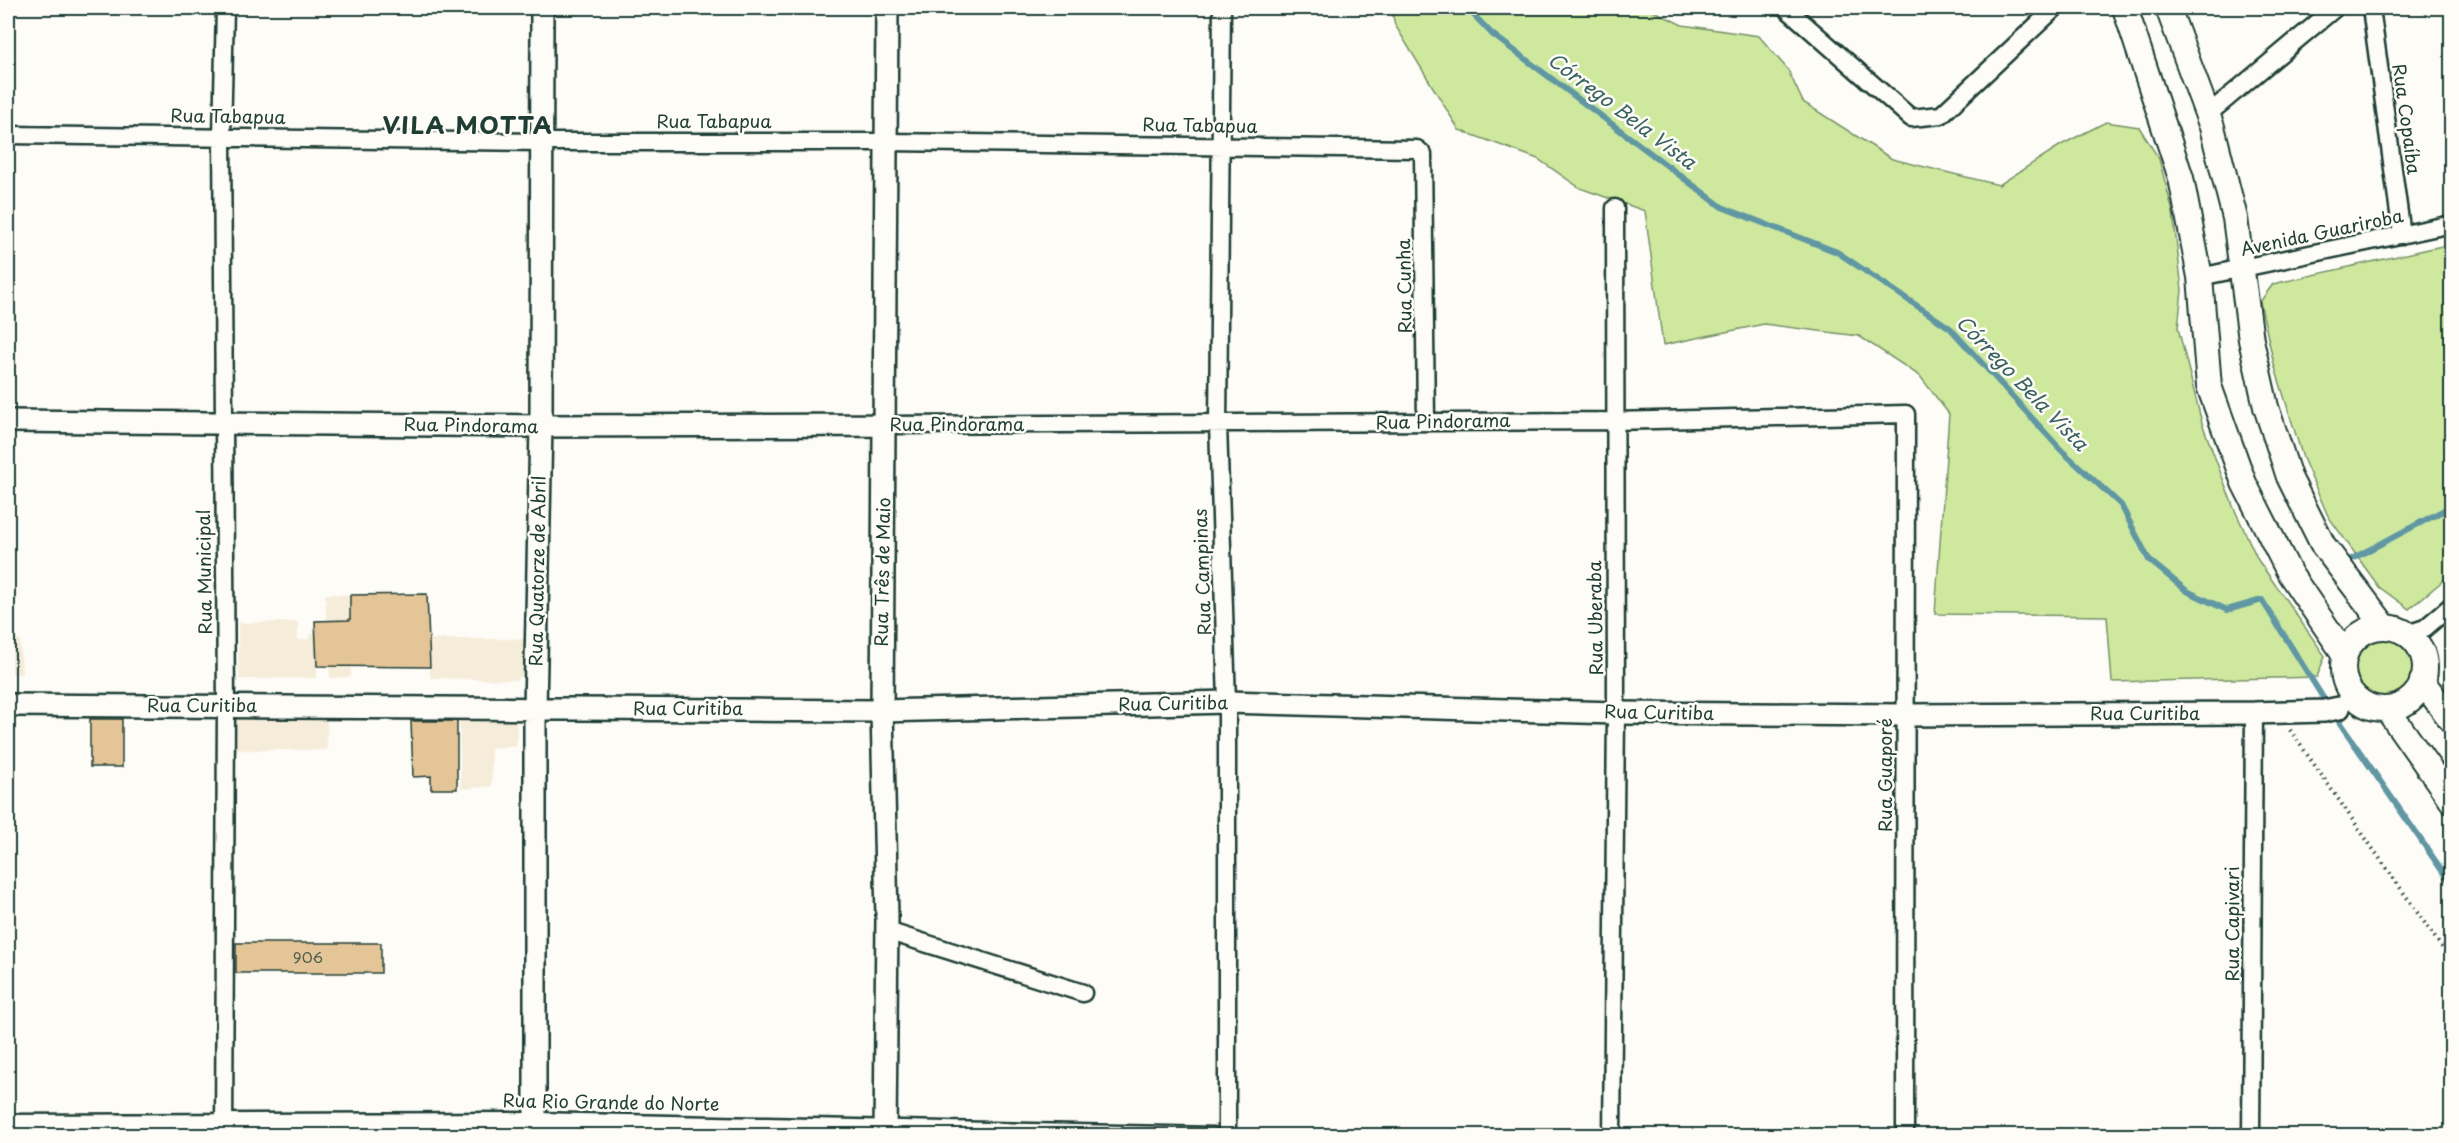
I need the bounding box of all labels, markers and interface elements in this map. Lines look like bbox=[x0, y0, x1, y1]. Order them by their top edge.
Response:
water label: Córrego Bela Vista bbox=[1542, 44, 1704, 176]
street label: Rua Copaíba bbox=[2386, 62, 2429, 176]
street label: Rua Tabapua bbox=[170, 101, 286, 130]
district label: VILA MOTTA bbox=[383, 106, 553, 142]
street label: Rua Tabapua bbox=[656, 107, 772, 134]
street label: Rua Tabapua bbox=[1142, 110, 1258, 139]
street label: Avenida Guariroba bbox=[2238, 201, 2406, 262]
street label: Rua Cunha bbox=[1389, 238, 1418, 334]
water label: Córrego Bela Vista bbox=[1950, 307, 2096, 458]
street label: Rua Pindorama bbox=[1375, 406, 1511, 435]
street label: Rua Pindorama bbox=[403, 410, 539, 439]
street label: Rua Pindorama bbox=[890, 410, 1025, 437]
street label: Rua Quatorze de Abril bbox=[521, 475, 552, 667]
street label: Rua Três de Maio bbox=[867, 497, 896, 647]
street label: Rua Campinas bbox=[1186, 508, 1217, 636]
street label: Rua Municipal bbox=[189, 509, 218, 635]
street label: Rua Uberaba bbox=[1580, 560, 1609, 676]
street label: Rua Curitiba bbox=[1118, 688, 1228, 717]
street label: Rua Curitiba bbox=[147, 691, 257, 718]
street label: Rua Curitiba bbox=[633, 694, 743, 721]
street label: Rua Curitiba bbox=[1604, 697, 1714, 726]
street label: Rua Curitiba bbox=[2090, 699, 2200, 726]
street label: Rua Guaporé bbox=[1871, 718, 1898, 832]
street label: Rua Capivari bbox=[2218, 866, 2245, 982]
house number: 906 bbox=[293, 945, 323, 968]
street label: Rua Rio Grande do Norte bbox=[502, 1086, 720, 1117]

